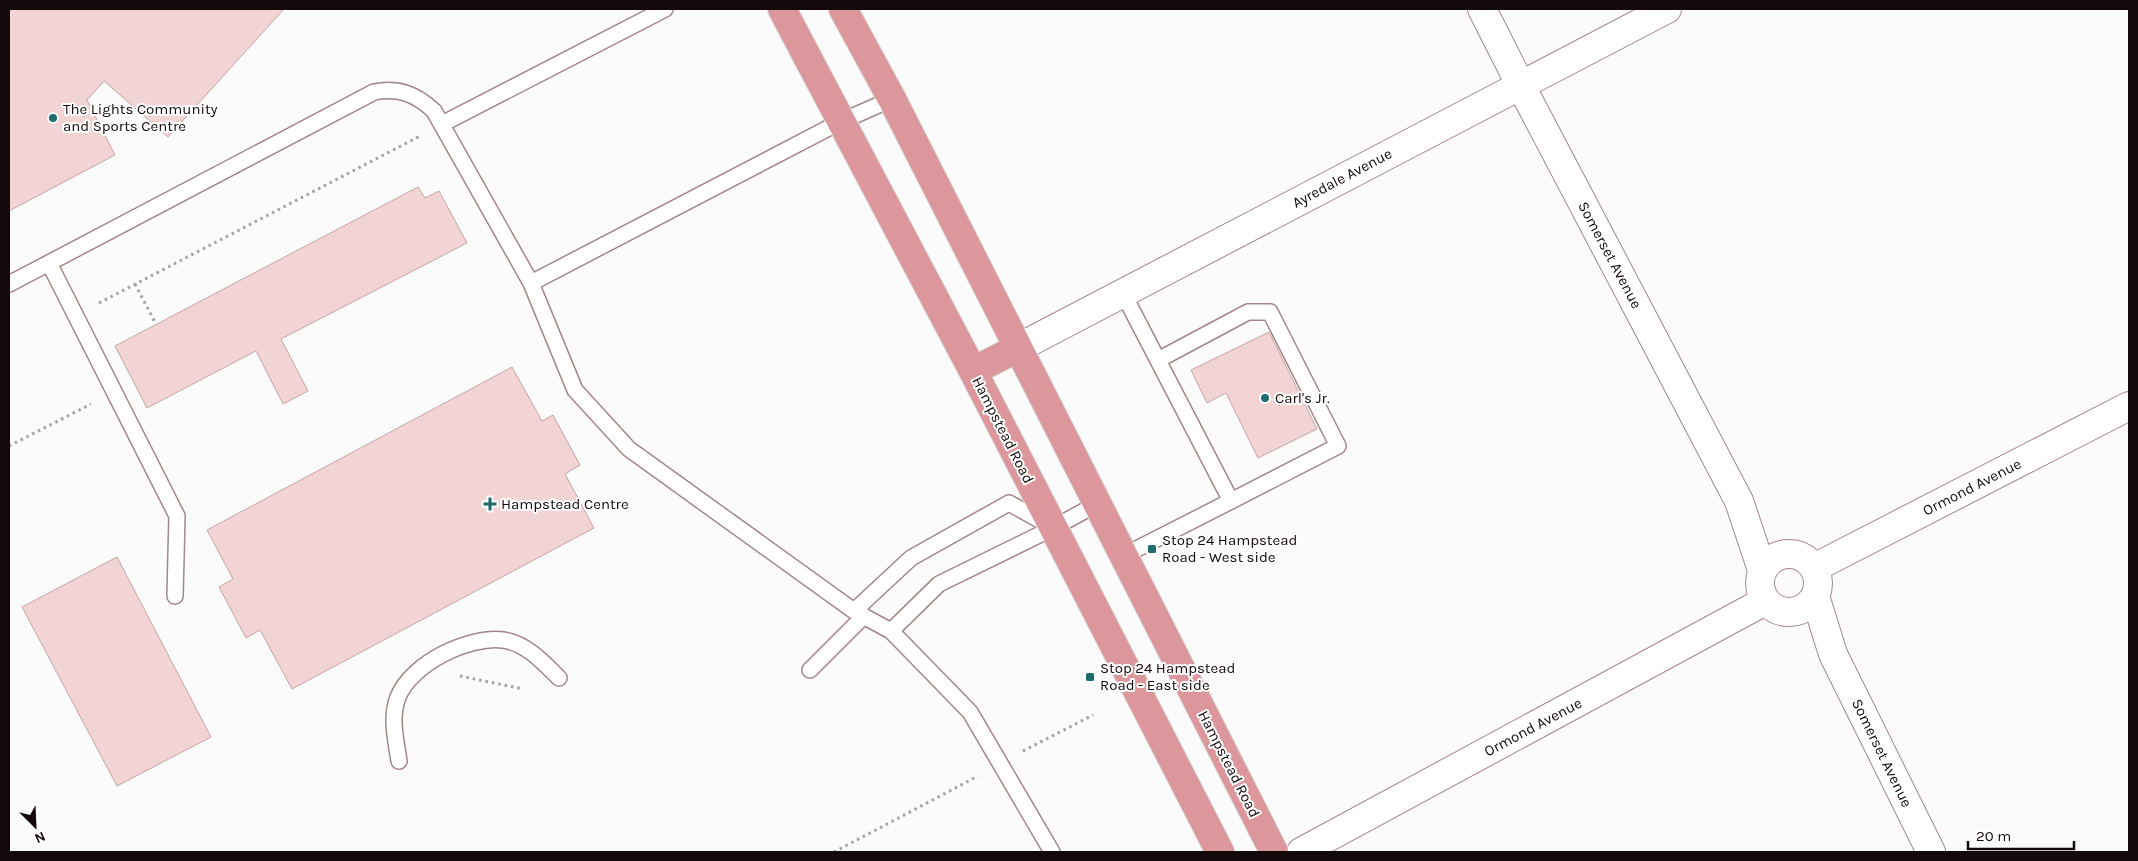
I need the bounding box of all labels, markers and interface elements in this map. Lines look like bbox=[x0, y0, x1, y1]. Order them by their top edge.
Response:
place label: The Lights Community and Sports Centre bbox=[63, 100, 218, 135]
marker: The Lights Community and Sports Centre bbox=[47, 112, 59, 124]
street label: Ayredale Avenue bbox=[1289, 144, 1395, 212]
street label: Somerset Avenue bbox=[1574, 198, 1646, 312]
street label: Hampstead Road bbox=[968, 374, 1038, 486]
place label: Carl's Jr. bbox=[1275, 389, 1330, 407]
marker: Carl's Jr. bbox=[1259, 392, 1271, 404]
street label: Ormond Avenue bbox=[1920, 454, 2024, 520]
place label: Hampstead Centre bbox=[501, 495, 629, 513]
marker: Hampstead Centre bbox=[483, 497, 497, 511]
place label: Stop 24 Hampstead Road - West side bbox=[1162, 531, 1297, 566]
marker: Stop 24 Hampstead Road - West side bbox=[1146, 543, 1158, 555]
place label: Stop 24 Hampstead Road - East side bbox=[1100, 659, 1235, 694]
marker: Stop 24 Hampstead Road - East side bbox=[1084, 671, 1096, 683]
street label: Ormond Avenue bbox=[1481, 694, 1585, 760]
street label: Somerset Avenue bbox=[1848, 696, 1916, 810]
street label: Hampstead Road bbox=[1194, 708, 1264, 820]
north arrow bbox=[10, 801, 60, 851]
scale bar bbox=[1968, 818, 2074, 850]
text: 20 m bbox=[1976, 827, 2011, 845]
text: N bbox=[32, 828, 48, 847]

